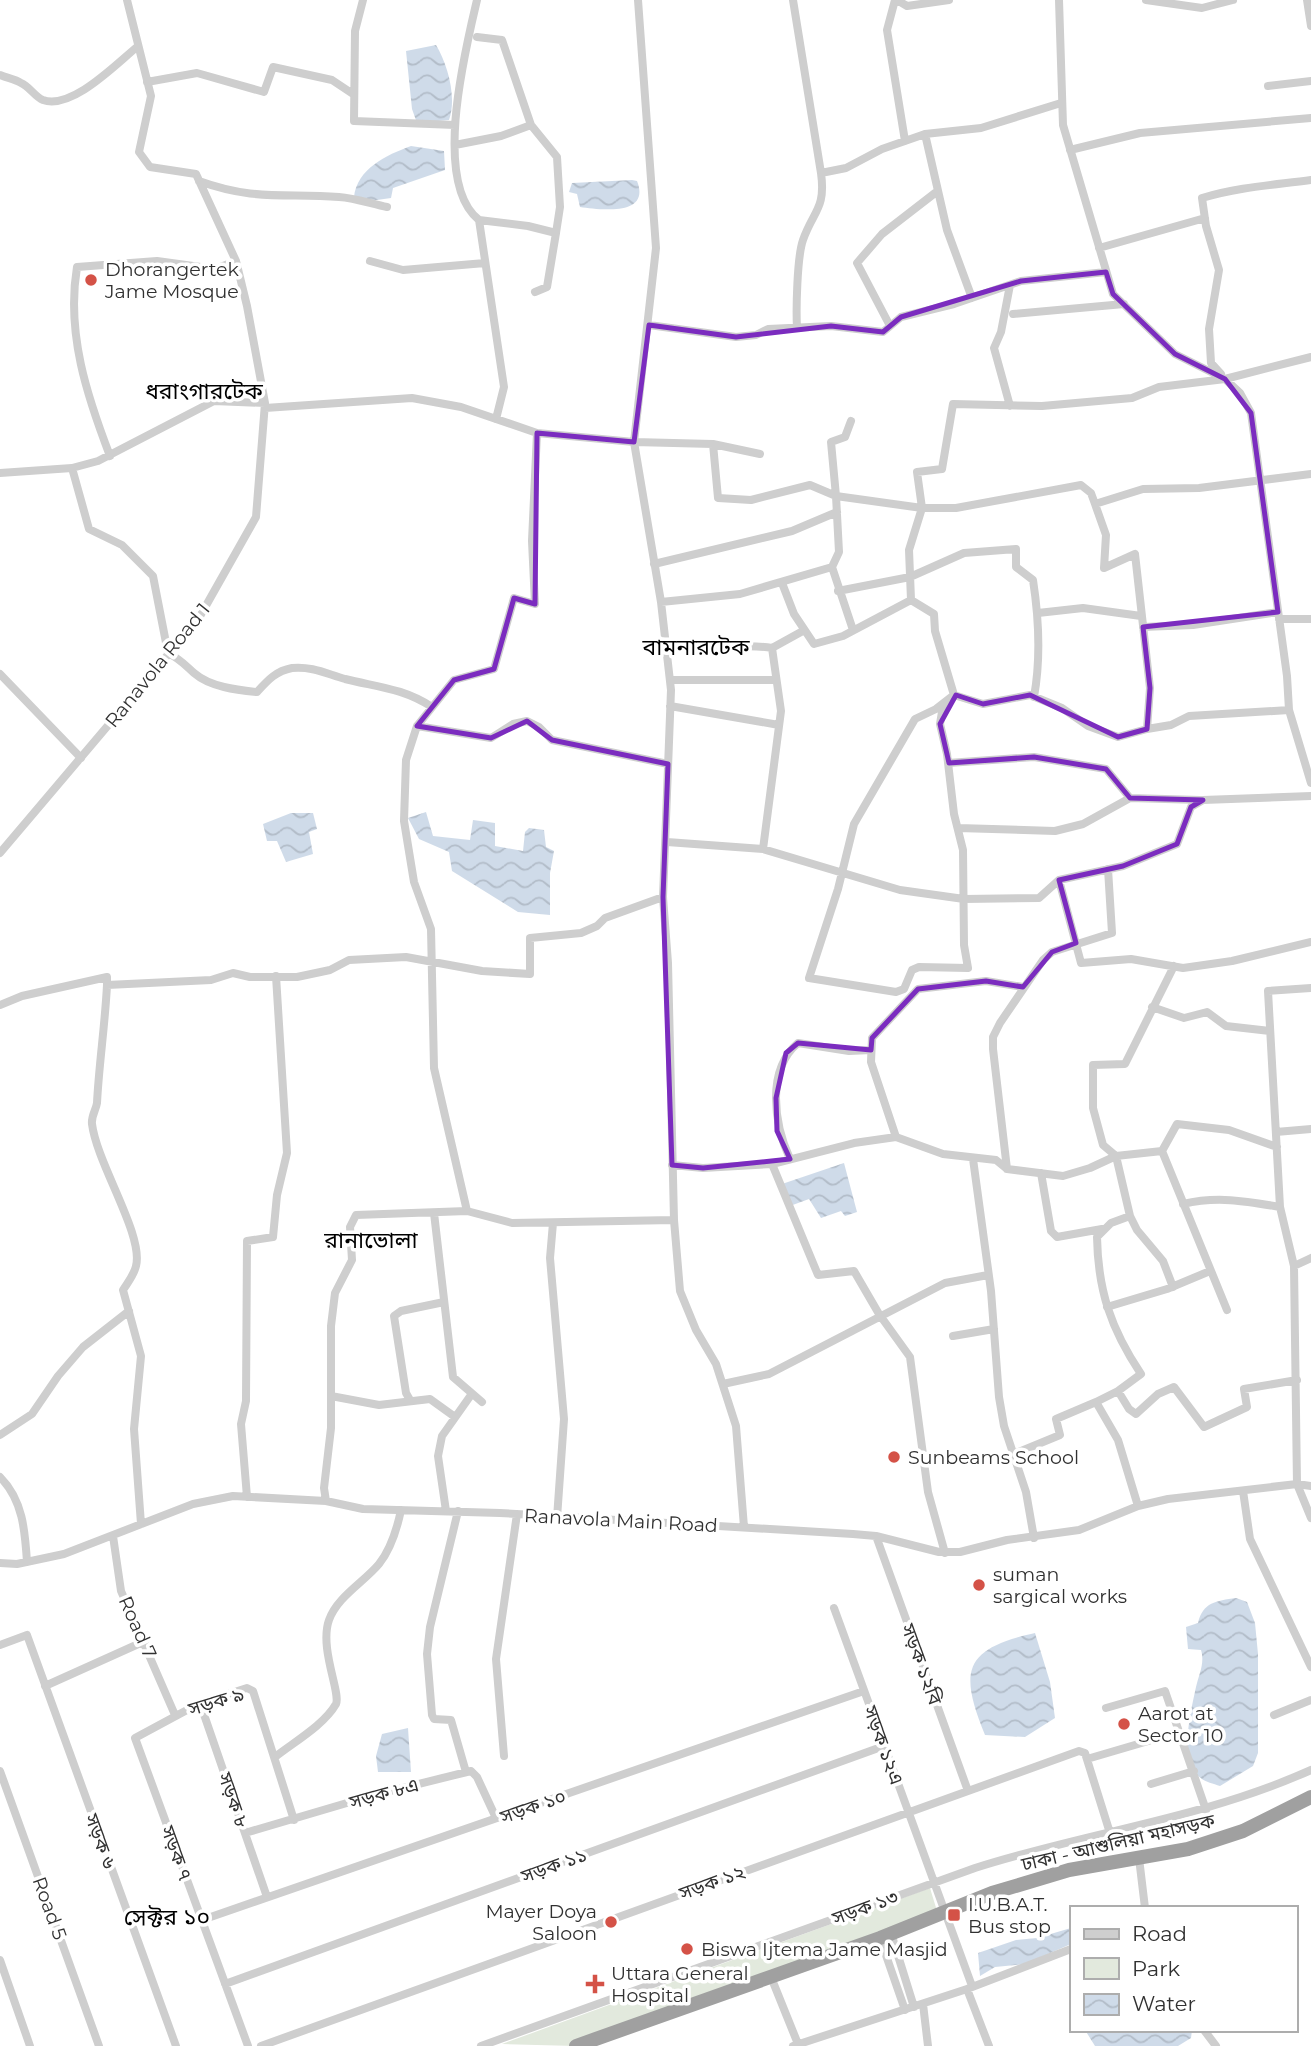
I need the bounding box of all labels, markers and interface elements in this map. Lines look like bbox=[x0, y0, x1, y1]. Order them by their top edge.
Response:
place label: Dhorangertek Jame Mosque bbox=[104, 258, 240, 303]
marker: Dhorangertek Jame Mosque bbox=[83, 272, 99, 288]
district label: ধরাংগারটেক bbox=[145, 377, 263, 405]
street label: Ranavola Road 1 bbox=[100, 598, 215, 732]
district label: বামনারটেক bbox=[641, 633, 750, 661]
district label: রানাভোলা bbox=[323, 1226, 419, 1254]
place label: Sunbeams School bbox=[908, 1446, 1079, 1469]
marker: Sunbeams School bbox=[886, 1449, 902, 1465]
street label: Ranavola Main Road bbox=[524, 1504, 718, 1537]
place label: suman sargical works bbox=[993, 1563, 1127, 1608]
marker: suman sargical works bbox=[971, 1577, 987, 1593]
street label: Road 7 bbox=[114, 1592, 161, 1662]
street label: সড়ক ১২বি bbox=[896, 1620, 947, 1708]
street label: সড়ক ৯ bbox=[185, 1682, 247, 1721]
street label: সড়ক ১২এ bbox=[858, 1702, 908, 1788]
place label: Aarot at Sector 10 bbox=[1138, 1702, 1223, 1747]
marker: Aarot at Sector 10 bbox=[1116, 1716, 1132, 1732]
street label: সড়ক ৮ bbox=[213, 1769, 254, 1831]
street label: সড়ক ৮এ bbox=[346, 1773, 421, 1814]
street label: সড়ক ১০ bbox=[496, 1784, 569, 1829]
street label: ঢাকা - আশুলিয়া মহাসড়ক bbox=[1018, 1809, 1218, 1876]
street label: সড়ক ৬ bbox=[80, 1810, 121, 1872]
street label: সড়ক ৭ bbox=[156, 1822, 197, 1884]
street label: সড়ক ১১ bbox=[517, 1843, 590, 1888]
street label: সড়ক ১২ bbox=[675, 1860, 748, 1905]
street label: Road 5 bbox=[28, 1873, 72, 1943]
street label: সড়ক ১৩ bbox=[828, 1885, 901, 1930]
place label: I.U.B.A.T. Bus stop bbox=[968, 1893, 1051, 1938]
place label: Mayer Doya Saloon bbox=[485, 1900, 597, 1945]
district label: সেক্টর ১০ bbox=[124, 1903, 210, 1931]
legend bbox=[1070, 1906, 1297, 2032]
marker: I.U.B.A.T. Bus stop bbox=[946, 1907, 962, 1923]
marker: Mayer Doya Saloon bbox=[603, 1914, 619, 1930]
text: Road bbox=[1132, 1921, 1187, 1946]
place label: Biswa Ijtema Jame Masjid bbox=[701, 1938, 948, 1961]
marker: Biswa Ijtema Jame Masjid bbox=[679, 1941, 695, 1957]
text: Park bbox=[1132, 1956, 1180, 1981]
place label: Uttara General Hospital bbox=[611, 1962, 749, 2007]
marker: Uttara General Hospital bbox=[585, 1974, 605, 1994]
text: Water bbox=[1132, 1991, 1196, 2016]

